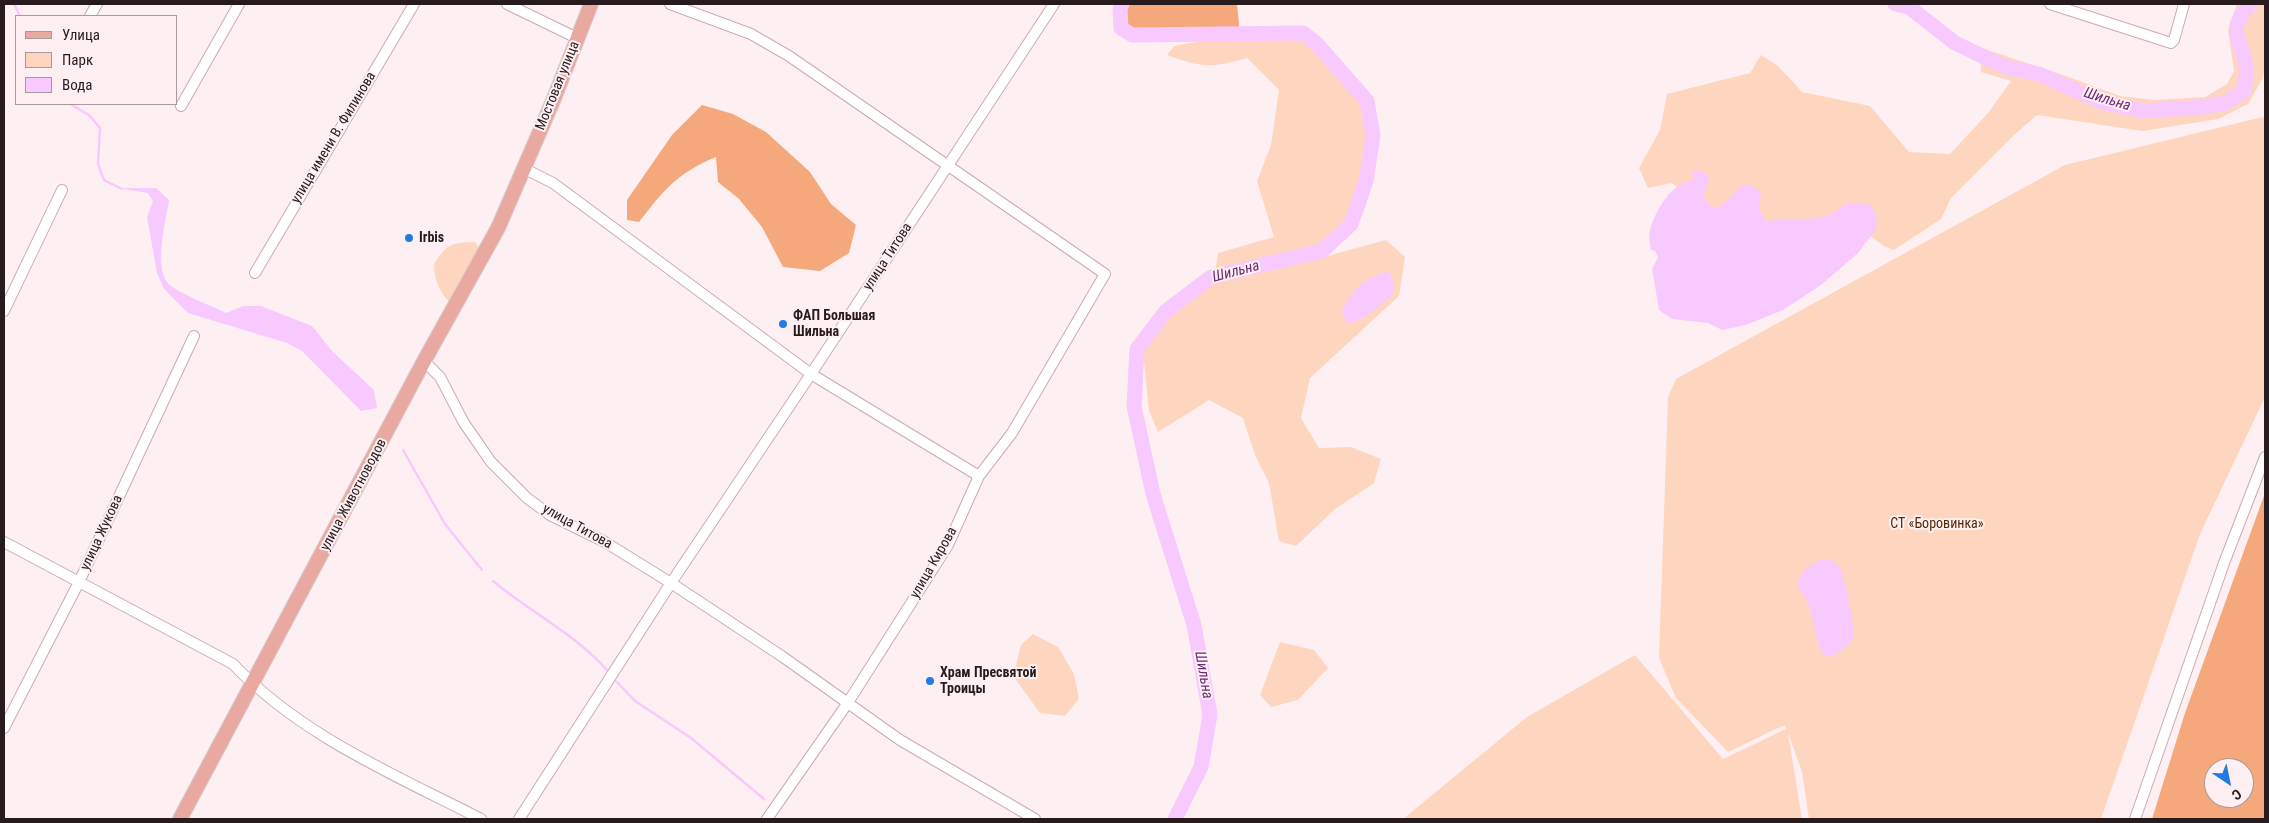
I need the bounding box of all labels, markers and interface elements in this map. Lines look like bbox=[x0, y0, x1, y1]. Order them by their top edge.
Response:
legend bbox=[15, 15, 178, 105]
text: Улица bbox=[62, 26, 100, 44]
street label: Мостовая улица bbox=[533, 39, 583, 133]
text: Парк bbox=[62, 51, 93, 69]
street label: улица имени В. Филинова bbox=[288, 69, 380, 207]
text: Вода bbox=[62, 76, 92, 94]
water label: Шильна bbox=[2081, 84, 2133, 116]
street label: улица Титова bbox=[860, 220, 916, 294]
place label: Irbis bbox=[419, 230, 444, 246]
marker: Irbis bbox=[403, 232, 415, 244]
water label: Шильна bbox=[1210, 257, 1262, 287]
place label: ФАП Большая Шильна bbox=[793, 308, 875, 341]
marker: ФАП Большая Шильна bbox=[777, 318, 789, 330]
street label: улица Животноводов bbox=[317, 436, 391, 554]
street label: улица Жукова bbox=[77, 493, 127, 573]
street label: улица Титова bbox=[539, 501, 615, 553]
park label: СТ «Боровинка» bbox=[1890, 516, 1984, 532]
street label: улица Кирова bbox=[907, 524, 961, 602]
water label: Шильна bbox=[1190, 650, 1216, 700]
place label: Храм Пресвятой Троицы bbox=[940, 665, 1037, 698]
marker: Храм Пресвятой Троицы bbox=[924, 675, 936, 687]
north arrow bbox=[2204, 758, 2254, 808]
text: С bbox=[2229, 786, 2245, 803]

